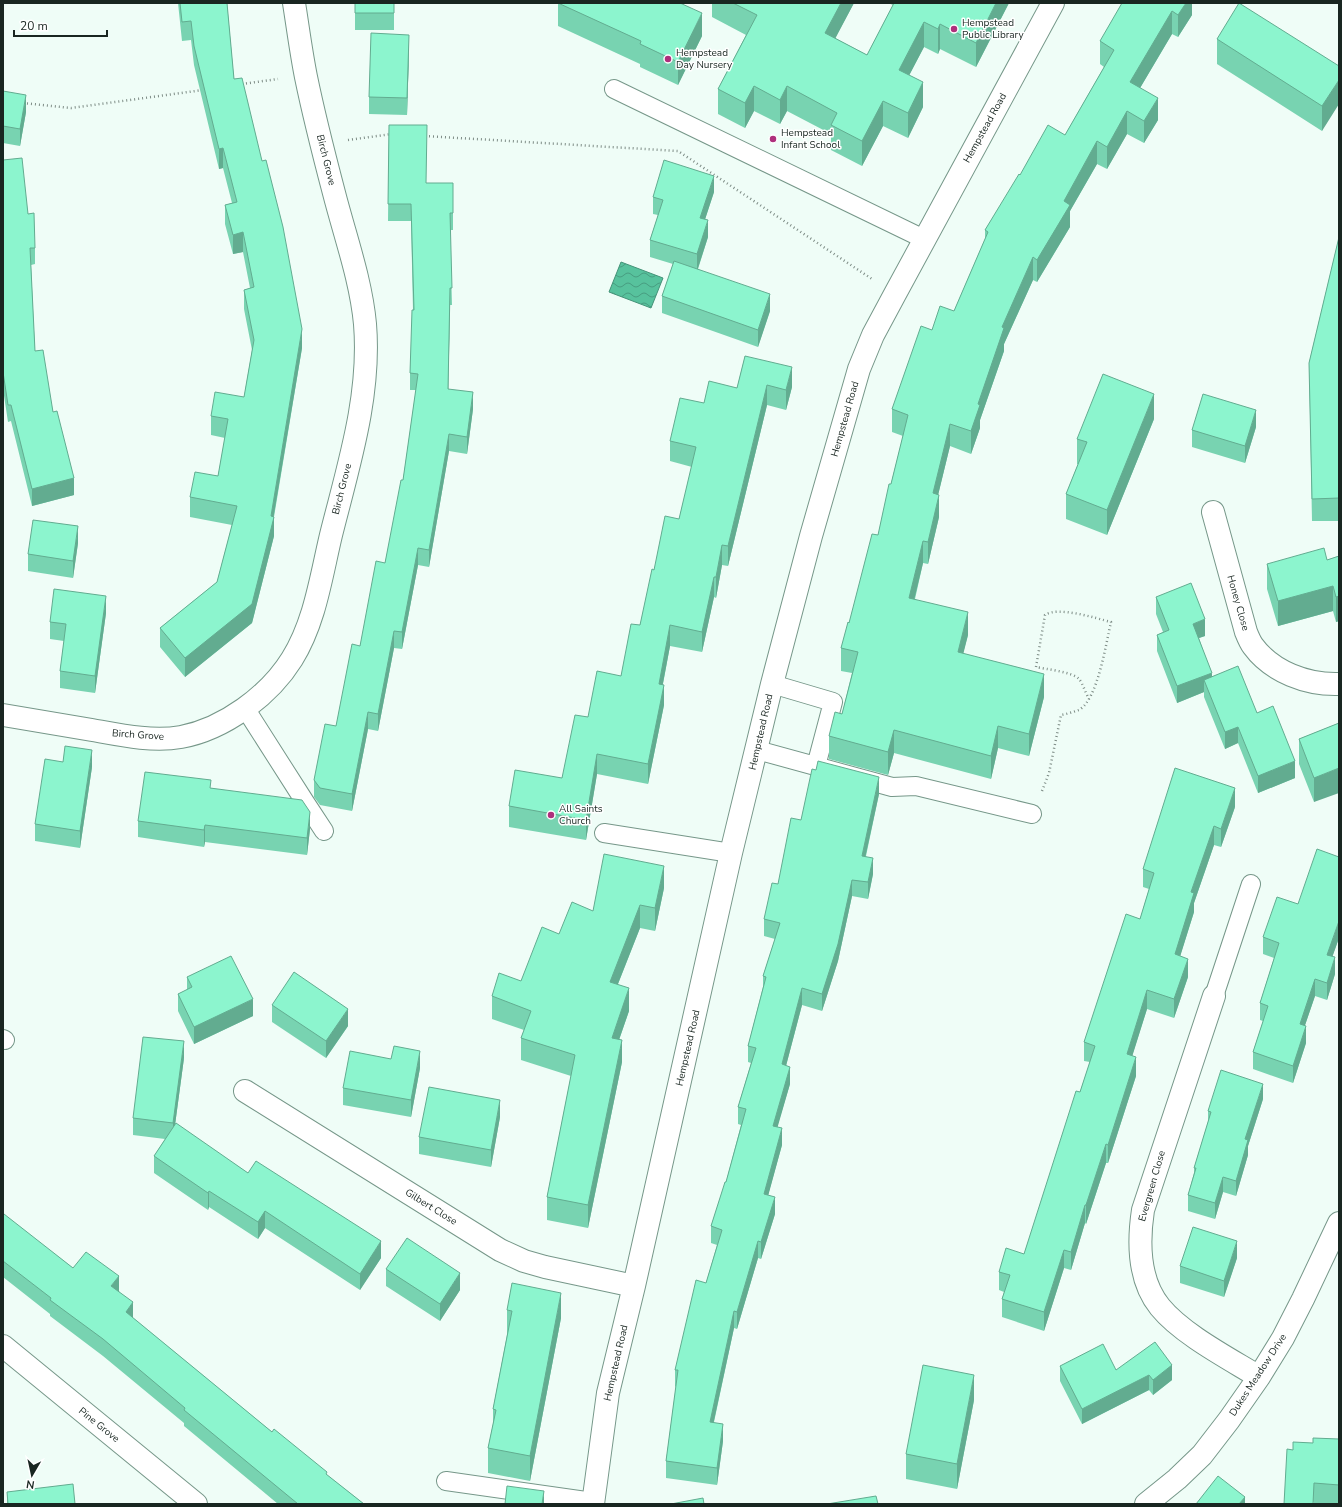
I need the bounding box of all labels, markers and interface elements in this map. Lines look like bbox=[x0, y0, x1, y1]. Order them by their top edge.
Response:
scale bar bbox=[14, 12, 107, 38]
place label: Hempstead Public Library bbox=[962, 16, 1024, 42]
text: 20 m bbox=[20, 18, 48, 34]
marker: Hempstead Public Library bbox=[949, 24, 959, 34]
place label: Hempstead Day Nursery bbox=[676, 46, 733, 72]
marker: Hempstead Day Nursery bbox=[663, 54, 673, 64]
street label: Hempstead Road bbox=[960, 90, 1010, 165]
place label: Hempstead Infant School bbox=[781, 126, 840, 152]
street label: Birch Grove bbox=[313, 133, 339, 187]
marker: Hempstead Infant School bbox=[768, 134, 778, 144]
street label: Hempstead Road bbox=[828, 380, 862, 458]
street label: Birch Grove bbox=[329, 462, 355, 516]
street label: Honey Close bbox=[1223, 574, 1253, 632]
street label: Hempstead Road bbox=[745, 692, 777, 771]
street label: Birch Grove bbox=[112, 726, 164, 744]
place label: All Saints Church bbox=[559, 802, 603, 828]
marker: All Saints Church bbox=[546, 810, 556, 820]
street label: Hempstead Road bbox=[672, 1008, 704, 1087]
street label: Evergreen Close bbox=[1135, 1149, 1169, 1223]
street label: Gilbert Close bbox=[402, 1185, 460, 1229]
street label: Hempstead Road bbox=[600, 1323, 632, 1402]
street label: Dukes Meadow Drive bbox=[1226, 1331, 1290, 1419]
street label: Pine Grove bbox=[76, 1404, 122, 1446]
north arrow bbox=[12, 1455, 52, 1495]
text: N bbox=[25, 1476, 36, 1492]

